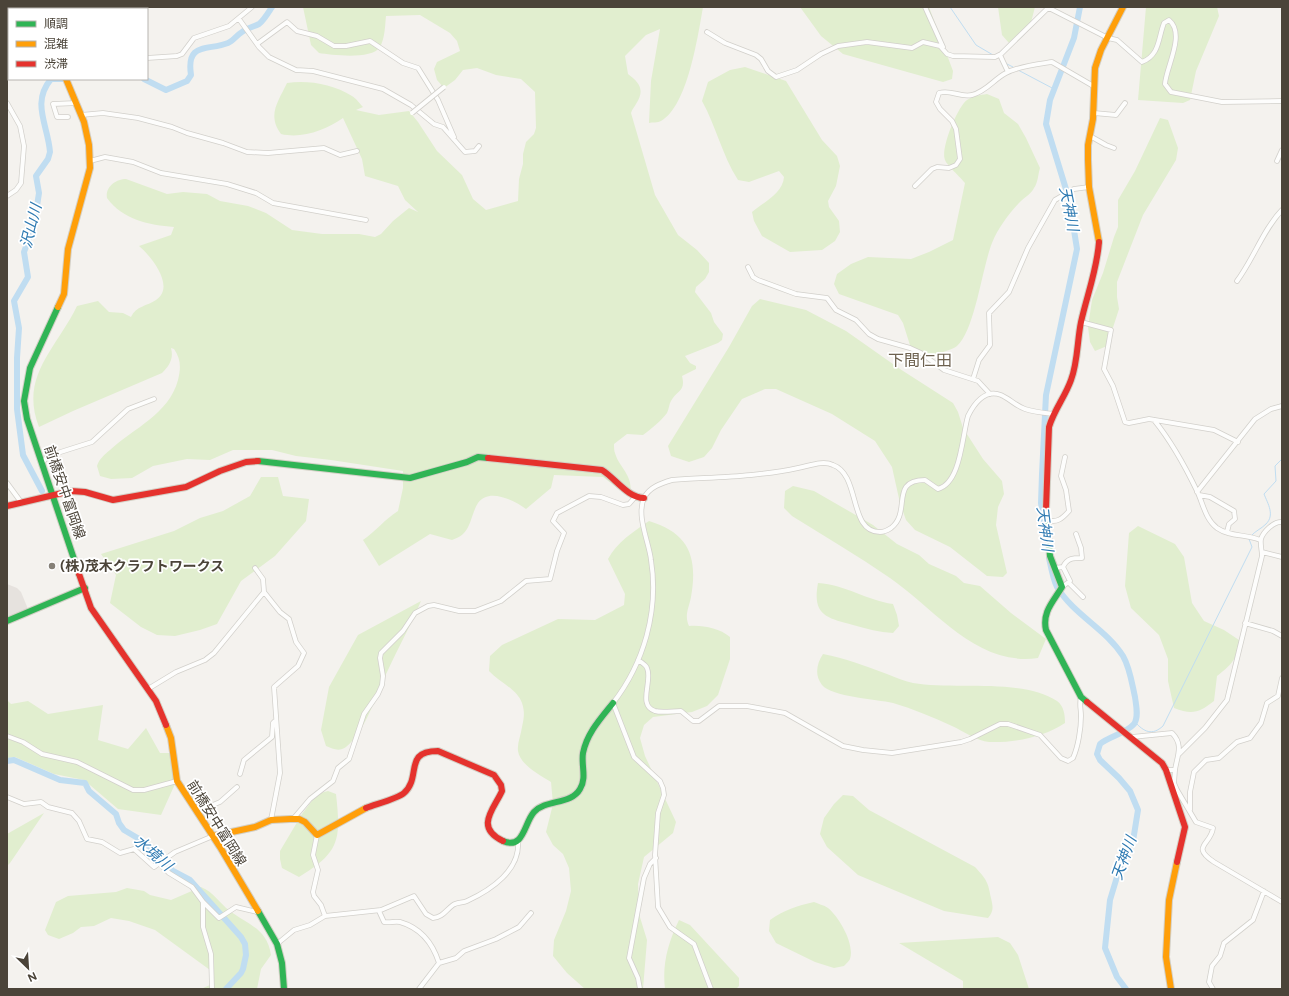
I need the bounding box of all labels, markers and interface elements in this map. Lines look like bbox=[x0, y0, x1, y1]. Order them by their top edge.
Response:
legend bbox=[8, 8, 148, 80]
text: 順調 bbox=[44, 17, 68, 31]
text: 混雑 bbox=[44, 37, 68, 51]
text: 渋滞 bbox=[44, 57, 68, 71]
water label: 天神川 bbox=[1056, 185, 1083, 235]
water label: 沢山川 bbox=[17, 200, 46, 250]
district label: 下間仁田 bbox=[888, 351, 952, 370]
street label: 前橋安中富岡線 bbox=[41, 443, 89, 541]
water label: 天神川 bbox=[1033, 506, 1057, 554]
place label: (株)茂木クラフトワークス bbox=[60, 558, 224, 575]
marker: (株)茂木クラフトワークス bbox=[47, 561, 57, 571]
street label: 前橋安中富岡線 bbox=[183, 777, 250, 869]
water label: 水境川 bbox=[130, 831, 177, 876]
water label: 天神川 bbox=[1108, 832, 1141, 882]
north arrow bbox=[8, 948, 48, 988]
text: N bbox=[25, 969, 39, 984]

